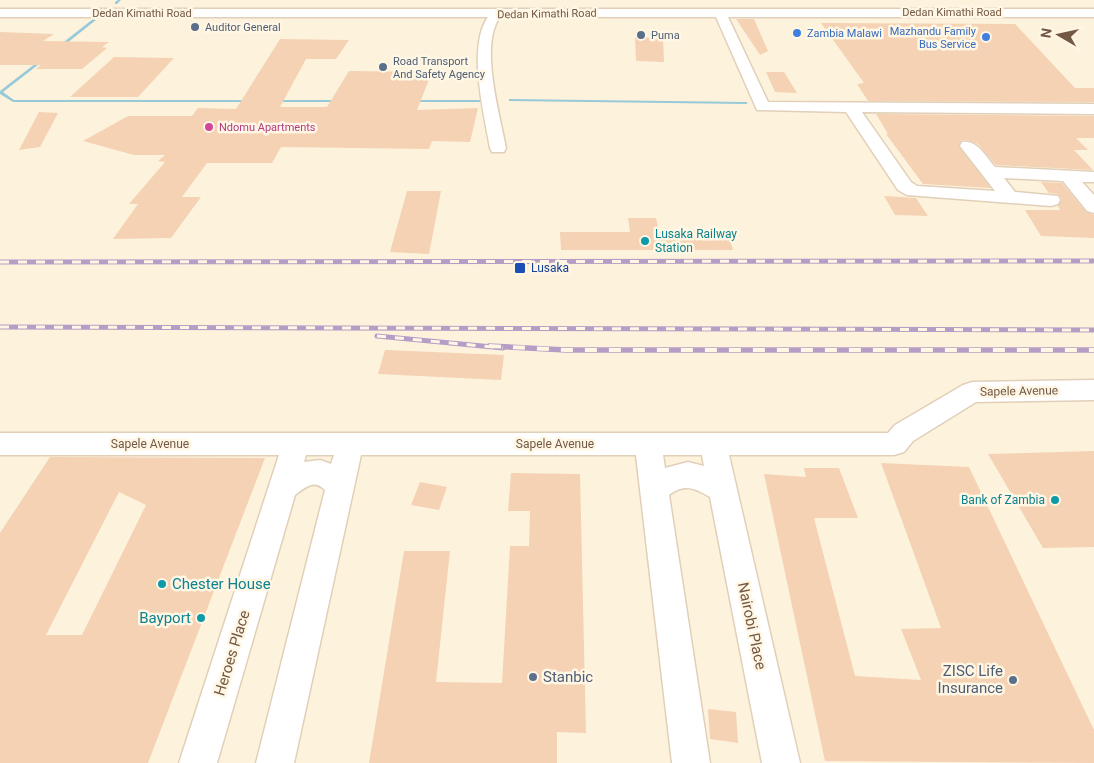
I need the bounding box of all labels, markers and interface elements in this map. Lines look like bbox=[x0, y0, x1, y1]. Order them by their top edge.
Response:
street label: Dedan Kimathi Road bbox=[902, 6, 1002, 19]
street label: Dedan Kimathi Road bbox=[92, 7, 192, 20]
street label: Dedan Kimathi Road bbox=[497, 7, 597, 21]
north arrow bbox=[1034, 10, 1084, 60]
marker: Auditor General bbox=[189, 21, 201, 33]
place label: Auditor General bbox=[205, 21, 281, 34]
place label: Mazhandu Family Bus Service bbox=[890, 25, 977, 51]
marker: Zambia Malawi bbox=[791, 27, 803, 39]
place label: Zambia Malawi bbox=[807, 27, 882, 40]
text: N bbox=[1037, 27, 1055, 39]
marker: Puma bbox=[635, 29, 647, 41]
place label: Puma bbox=[651, 29, 680, 42]
marker: Mazhandu Family Bus Service bbox=[980, 31, 992, 43]
place label: Road Transport And Safety Agency bbox=[393, 55, 486, 81]
marker: Road Transport And Safety Agency bbox=[377, 61, 389, 73]
marker: Ndomu Apartments bbox=[203, 121, 215, 133]
place label: Ndomu Apartments bbox=[219, 121, 316, 134]
place label: Lusaka Railway Station bbox=[655, 227, 737, 255]
marker: Lusaka Railway Station bbox=[639, 235, 651, 247]
marker: Lusaka bbox=[513, 261, 527, 275]
place label: Lusaka bbox=[531, 261, 569, 275]
street label: Sapele Avenue bbox=[980, 383, 1058, 399]
street label: Sapele Avenue bbox=[111, 437, 189, 451]
street label: Sapele Avenue bbox=[516, 437, 594, 451]
place label: Bank of Zambia bbox=[961, 493, 1045, 507]
marker: Bank of Zambia bbox=[1049, 494, 1061, 506]
place label: Chester House bbox=[172, 575, 271, 593]
marker: Chester House bbox=[156, 578, 168, 590]
street label: Nairobi Place bbox=[734, 581, 770, 671]
street label: Heroes Place bbox=[210, 608, 254, 698]
place label: Bayport bbox=[139, 609, 191, 627]
marker: Bayport bbox=[195, 612, 207, 624]
place label: ZISC Life Insurance bbox=[938, 662, 1003, 697]
place label: Stanbic bbox=[543, 668, 593, 686]
marker: Stanbic bbox=[527, 671, 539, 683]
marker: ZISC Life Insurance bbox=[1007, 674, 1019, 686]

